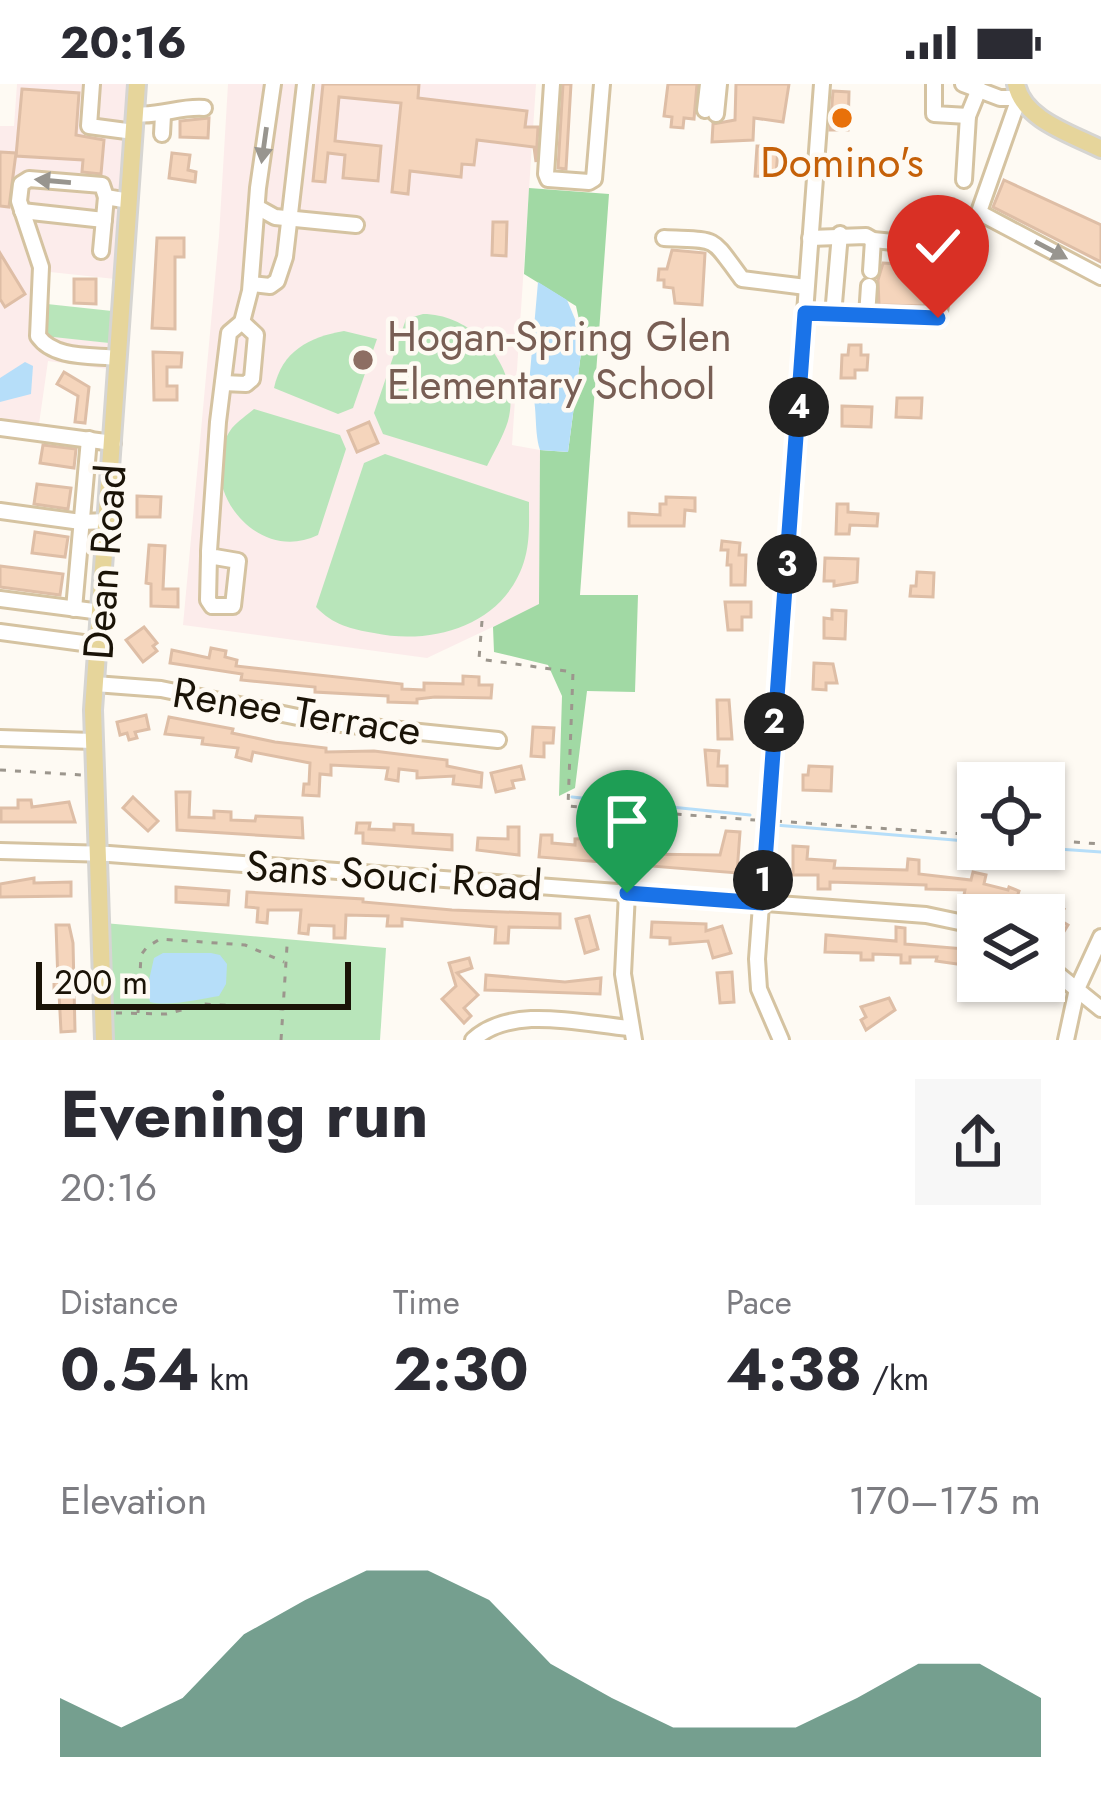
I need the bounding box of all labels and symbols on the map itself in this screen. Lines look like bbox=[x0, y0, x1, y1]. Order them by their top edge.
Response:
marker: Domino's bbox=[829, 105, 855, 131]
one-way arrow bbox=[254, 127, 273, 165]
place label: Domino's bbox=[760, 132, 924, 193]
one-way arrow bbox=[34, 171, 71, 190]
pin bbox=[887, 195, 989, 318]
one-way arrow bbox=[1033, 240, 1068, 260]
place label: Hogan-Spring Glen Elementary School bbox=[387, 306, 732, 415]
marker: Hogan-Spring Glen Elementary School bbox=[350, 347, 376, 373]
pin: 4 bbox=[769, 377, 829, 437]
street label: Dean Road bbox=[67, 462, 142, 662]
pin: 3 bbox=[757, 534, 817, 594]
street label: Renee Terrace bbox=[168, 662, 426, 761]
pin: 2 bbox=[744, 692, 804, 752]
pin bbox=[576, 770, 678, 893]
street label: Sans Souci Road bbox=[244, 835, 544, 916]
pin: 1 bbox=[733, 850, 793, 910]
scale bar bbox=[36, 956, 351, 1009]

